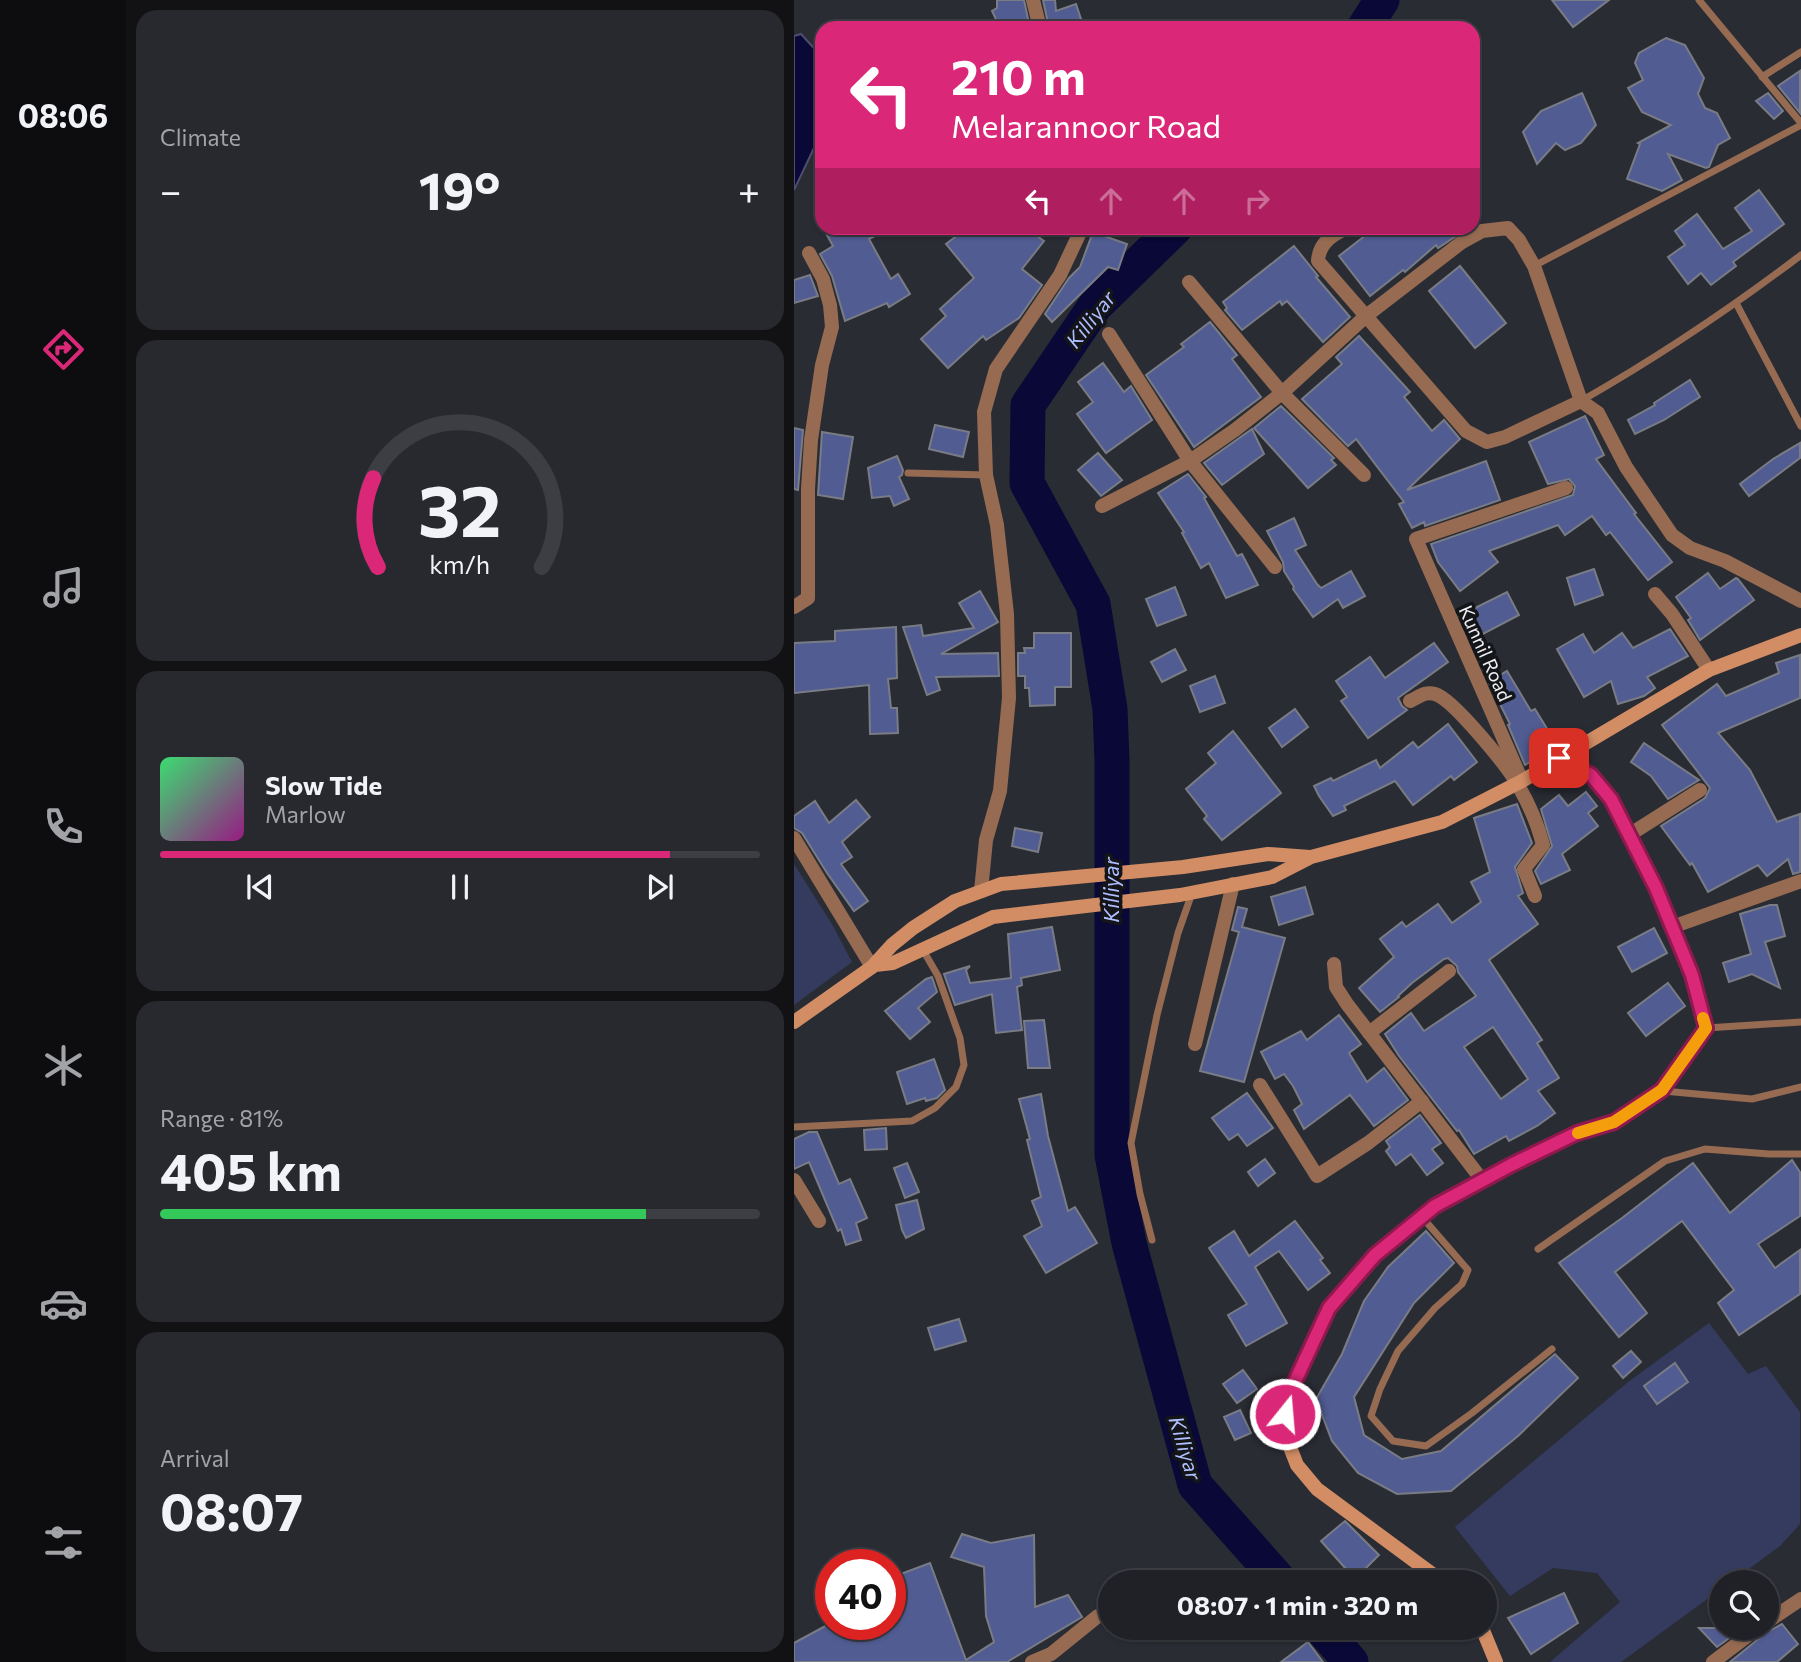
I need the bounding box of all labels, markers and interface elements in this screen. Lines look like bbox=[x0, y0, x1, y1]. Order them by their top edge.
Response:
text: 210 m bbox=[951, 45, 1086, 105]
icon: left bbox=[836, 49, 927, 140]
text: 08:06 bbox=[18, 95, 108, 135]
text: Melarannoor Road bbox=[951, 105, 1221, 145]
text: Climate bbox=[160, 123, 241, 151]
text: 19° bbox=[419, 157, 500, 221]
text: − bbox=[160, 166, 182, 213]
text: + bbox=[738, 166, 760, 213]
icon: left bbox=[1019, 182, 1057, 220]
icon: ahead bbox=[1092, 182, 1130, 220]
icon: ahead bbox=[1165, 182, 1203, 220]
icon: right bbox=[1238, 182, 1276, 220]
water label: Killiyar bbox=[1060, 285, 1120, 353]
icon: directions bbox=[39, 325, 88, 374]
text: 32 bbox=[418, 463, 502, 552]
text: km/h bbox=[430, 548, 490, 578]
icon: music bbox=[39, 563, 88, 612]
street label: Kunnil Road bbox=[1455, 601, 1517, 705]
pin bbox=[1529, 728, 1589, 788]
icon: arrive bbox=[1540, 739, 1578, 777]
text: Slow Tide bbox=[265, 769, 382, 800]
text: Marlow bbox=[265, 800, 346, 828]
icon: phone bbox=[39, 802, 88, 851]
water label: Killiyar bbox=[1098, 857, 1123, 923]
icon: previous bbox=[241, 868, 279, 906]
icon: pause bbox=[441, 868, 479, 906]
icon: next bbox=[641, 868, 679, 906]
icon: climate bbox=[39, 1041, 88, 1090]
text: Range · 81% bbox=[160, 1104, 283, 1132]
text: 405 km bbox=[160, 1138, 342, 1202]
icon: car bbox=[39, 1279, 88, 1328]
position arrow bbox=[1248, 1377, 1322, 1451]
water label: Killiyar bbox=[1164, 1413, 1208, 1484]
text: Arrival bbox=[160, 1444, 230, 1472]
text: 08:07 bbox=[160, 1478, 303, 1542]
icon: filters bbox=[39, 1518, 88, 1567]
speed limit sign: 40 bbox=[815, 1549, 906, 1640]
map controls bbox=[1709, 1570, 1779, 1640]
button: search bbox=[1709, 1570, 1779, 1640]
text: 08:07 · 1 min · 320 m bbox=[1177, 1589, 1418, 1620]

